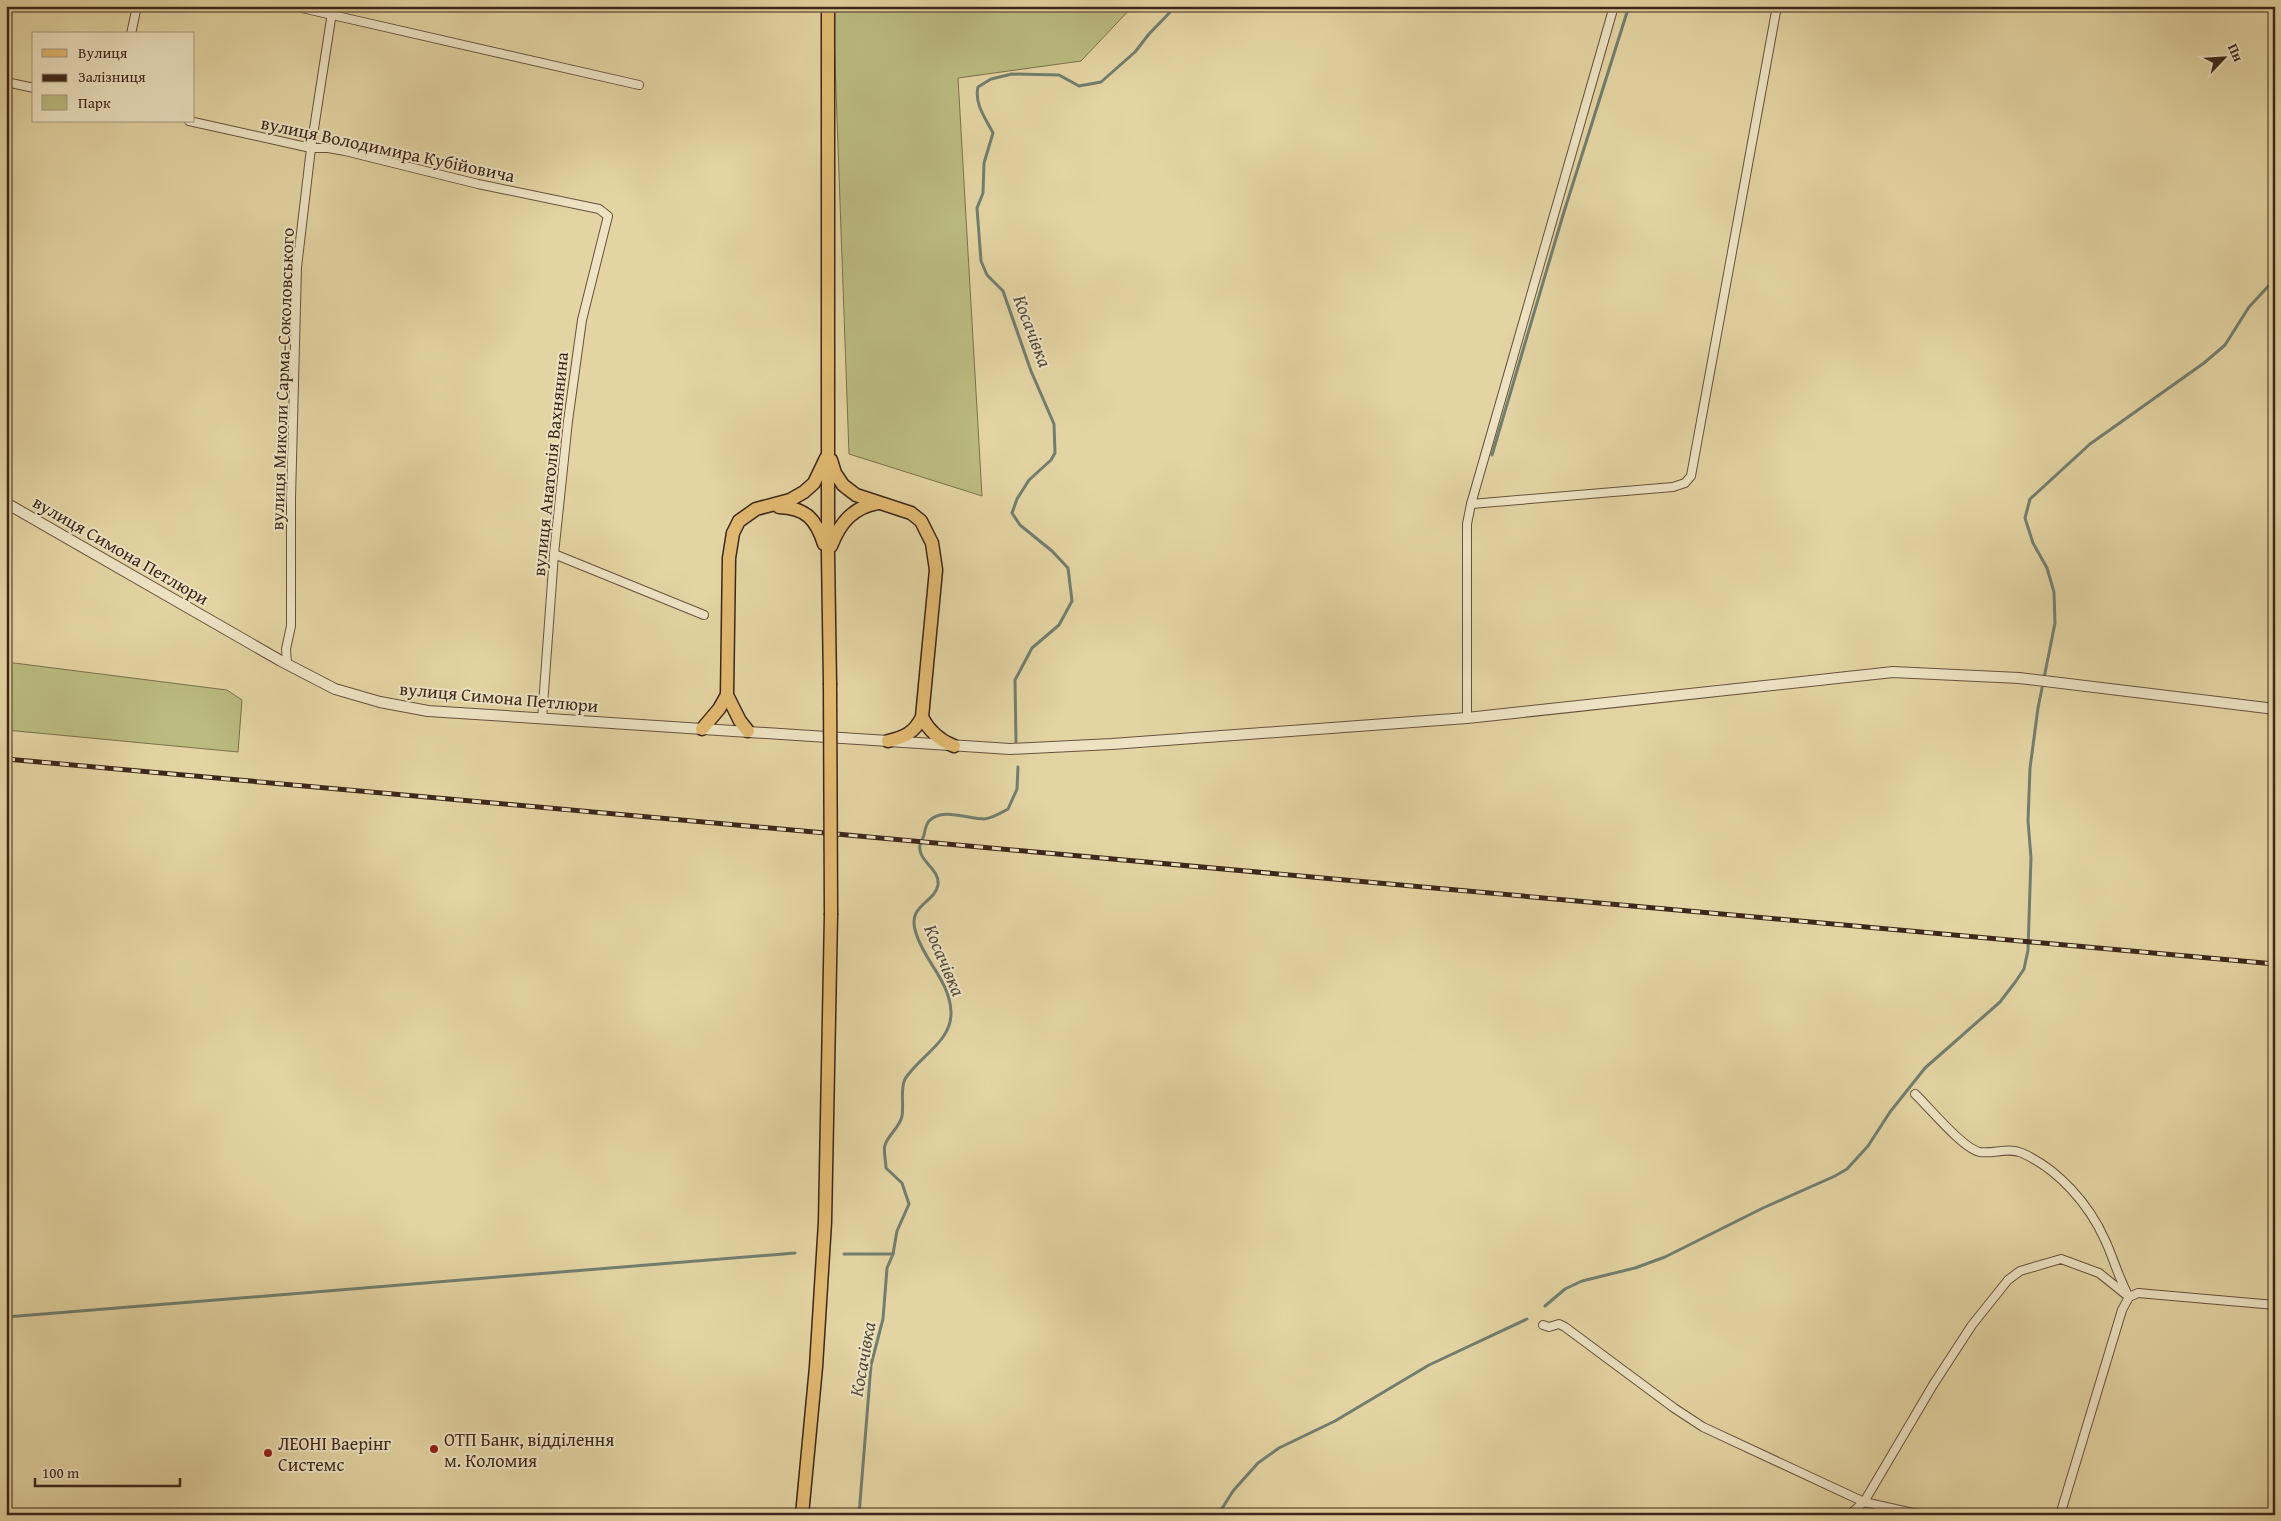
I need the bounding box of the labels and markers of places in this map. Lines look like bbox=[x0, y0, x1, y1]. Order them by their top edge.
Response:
place label: ОТП Банк, відділення м. Коломия bbox=[444, 1426, 614, 1474]
place label: ЛЕОНІ Ваерінг Системс bbox=[278, 1430, 391, 1478]
marker: ОТП Банк, відділення м. Коломия bbox=[428, 1443, 440, 1455]
marker: ЛЕОНІ Ваерінг Системс bbox=[262, 1447, 274, 1459]

